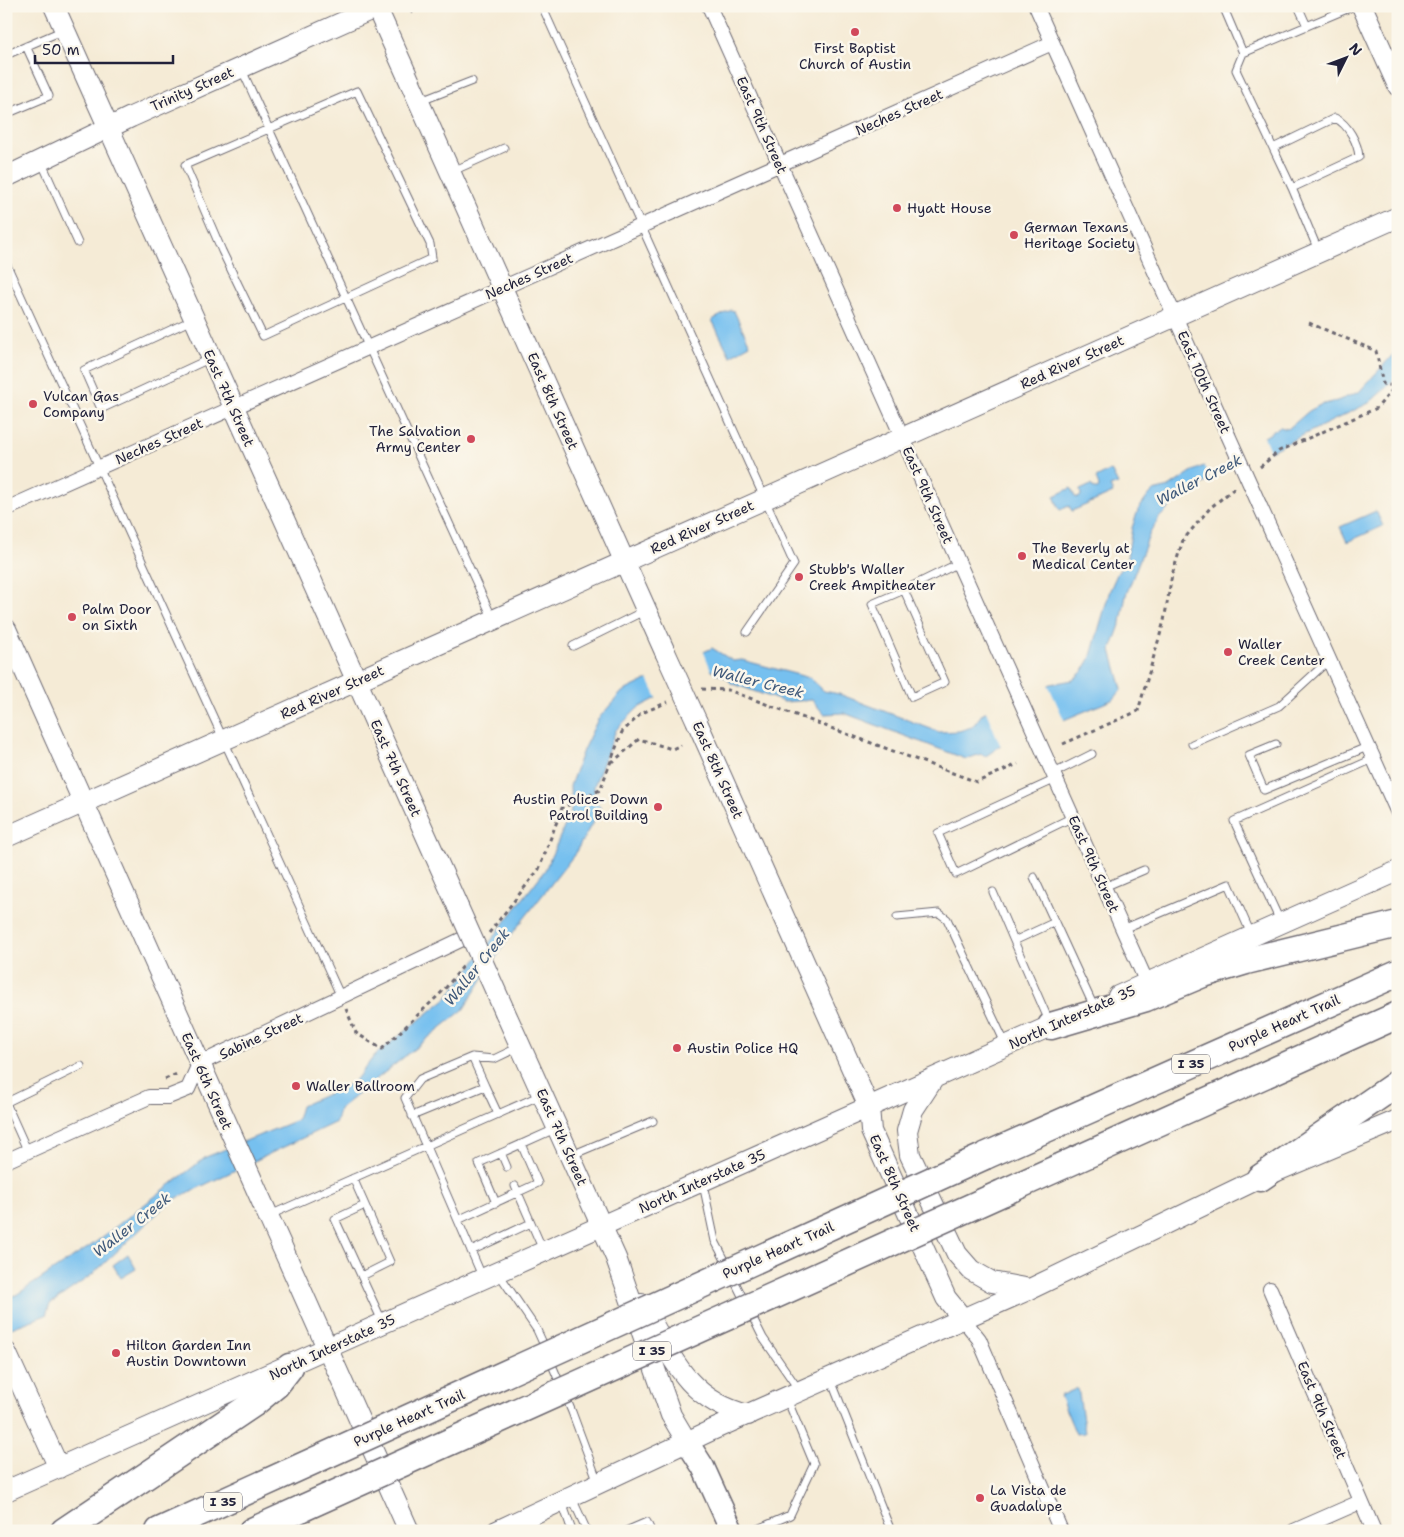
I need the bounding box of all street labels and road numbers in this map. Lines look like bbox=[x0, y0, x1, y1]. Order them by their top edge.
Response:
street label: Trinity Street bbox=[148, 63, 236, 115]
street label: East 9th Street bbox=[732, 73, 792, 177]
street label: Neches Street bbox=[852, 85, 946, 139]
street label: Neches Street bbox=[482, 249, 576, 303]
street label: East 10th Street bbox=[1173, 328, 1235, 436]
street label: Red River Street bbox=[1017, 331, 1127, 393]
street label: East 7th Street bbox=[199, 346, 259, 450]
street label: East 8th Street bbox=[523, 349, 583, 453]
street label: Neches Street bbox=[112, 414, 206, 468]
street label: East 9th Street bbox=[898, 443, 958, 547]
street label: Red River Street bbox=[647, 496, 757, 558]
street label: Red River Street bbox=[277, 661, 387, 723]
street label: East 7th Street bbox=[366, 716, 426, 820]
street label: East 8th Street bbox=[688, 718, 748, 822]
street label: East 9th Street bbox=[1064, 812, 1124, 916]
street label: North Interstate 35 bbox=[1006, 981, 1138, 1053]
street label: Purple Heart Trail bbox=[1225, 990, 1343, 1056]
street label: Sabine Street bbox=[216, 1009, 306, 1063]
street label: East 6th Street bbox=[177, 1029, 237, 1133]
road number: I 35 bbox=[1172, 1054, 1210, 1074]
street label: East 7th Street bbox=[532, 1085, 592, 1189]
street label: East 8th Street bbox=[865, 1131, 925, 1235]
street label: North Interstate 35 bbox=[636, 1145, 768, 1217]
street label: Purple Heart Trail bbox=[719, 1217, 837, 1283]
street label: North Interstate 35 bbox=[266, 1310, 398, 1384]
road number: I 35 bbox=[633, 1342, 671, 1360]
street label: East 9th Street bbox=[1293, 1358, 1351, 1462]
street label: Purple Heart Trail bbox=[350, 1385, 468, 1451]
road number: I 35 bbox=[204, 1492, 242, 1511]

